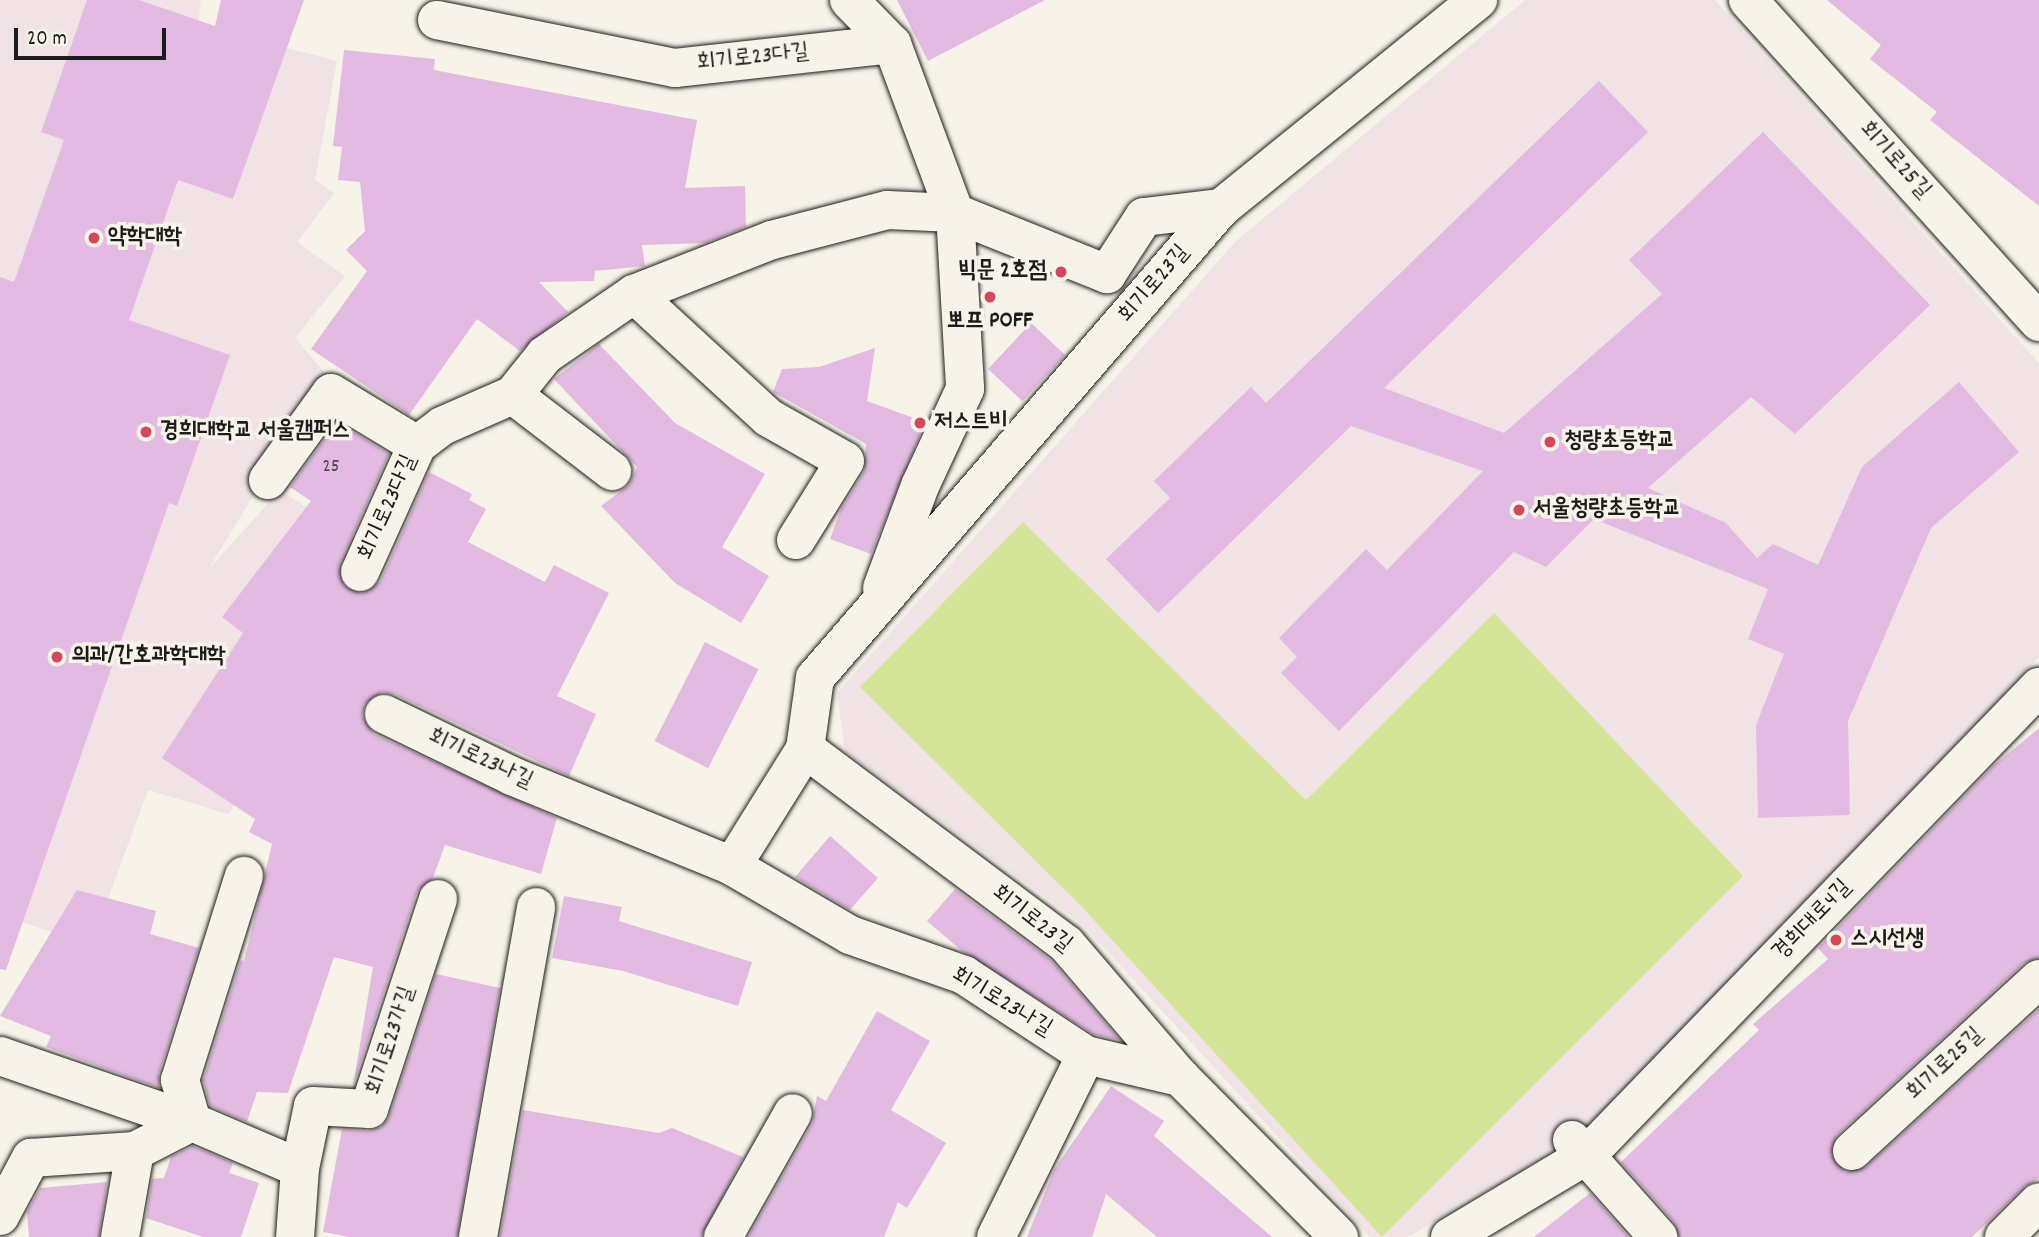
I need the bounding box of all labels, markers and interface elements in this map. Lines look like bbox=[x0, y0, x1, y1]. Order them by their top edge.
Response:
scale bar bbox=[18, 14, 170, 58]
text: 20 m bbox=[27, 25, 67, 55]
street label: 회기로23다길 bbox=[695, 39, 811, 79]
street label: 회기로25길 bbox=[1852, 117, 1936, 205]
place label: 약학대학 bbox=[108, 224, 182, 252]
marker: 약학대학 bbox=[86, 230, 102, 246]
street label: 회기로23길 bbox=[1114, 240, 1196, 330]
place label: 빅문 2호점 bbox=[958, 258, 1047, 286]
marker: 빅문 2호점 bbox=[1053, 264, 1069, 280]
marker: 뽀프 POFF bbox=[982, 289, 998, 305]
place label: 뽀프 POFF bbox=[947, 308, 1033, 336]
place label: 저스트비 bbox=[934, 409, 1008, 437]
marker: 저스트비 bbox=[912, 415, 928, 431]
place label: 경희대학교 서울캠퍼스 bbox=[160, 418, 350, 446]
marker: 경희대학교 서울캠퍼스 bbox=[138, 424, 154, 440]
place label: 청량초등학교 bbox=[1564, 428, 1675, 456]
marker: 청량초등학교 bbox=[1542, 434, 1558, 450]
street label: 회기로23다길 bbox=[353, 451, 425, 565]
house number: 25 bbox=[322, 457, 340, 479]
place label: 서울청량초등학교 bbox=[1533, 496, 1681, 524]
marker: 서울청량초등학교 bbox=[1511, 502, 1527, 518]
place label: 의과/간호과학대학 bbox=[71, 643, 226, 671]
marker: 의과/간호과학대학 bbox=[49, 649, 65, 665]
street label: 회기로23나길 bbox=[423, 724, 537, 796]
street label: 경희대로4길 bbox=[1768, 875, 1858, 967]
street label: 회기로23길 bbox=[985, 880, 1077, 960]
place label: 스시선생 bbox=[1850, 926, 1924, 954]
marker: 스시선생 bbox=[1828, 932, 1844, 948]
street label: 회기로23나길 bbox=[946, 962, 1056, 1044]
street label: 회기로23가길 bbox=[361, 983, 423, 1099]
street label: 회기로25길 bbox=[1902, 1023, 1990, 1107]

